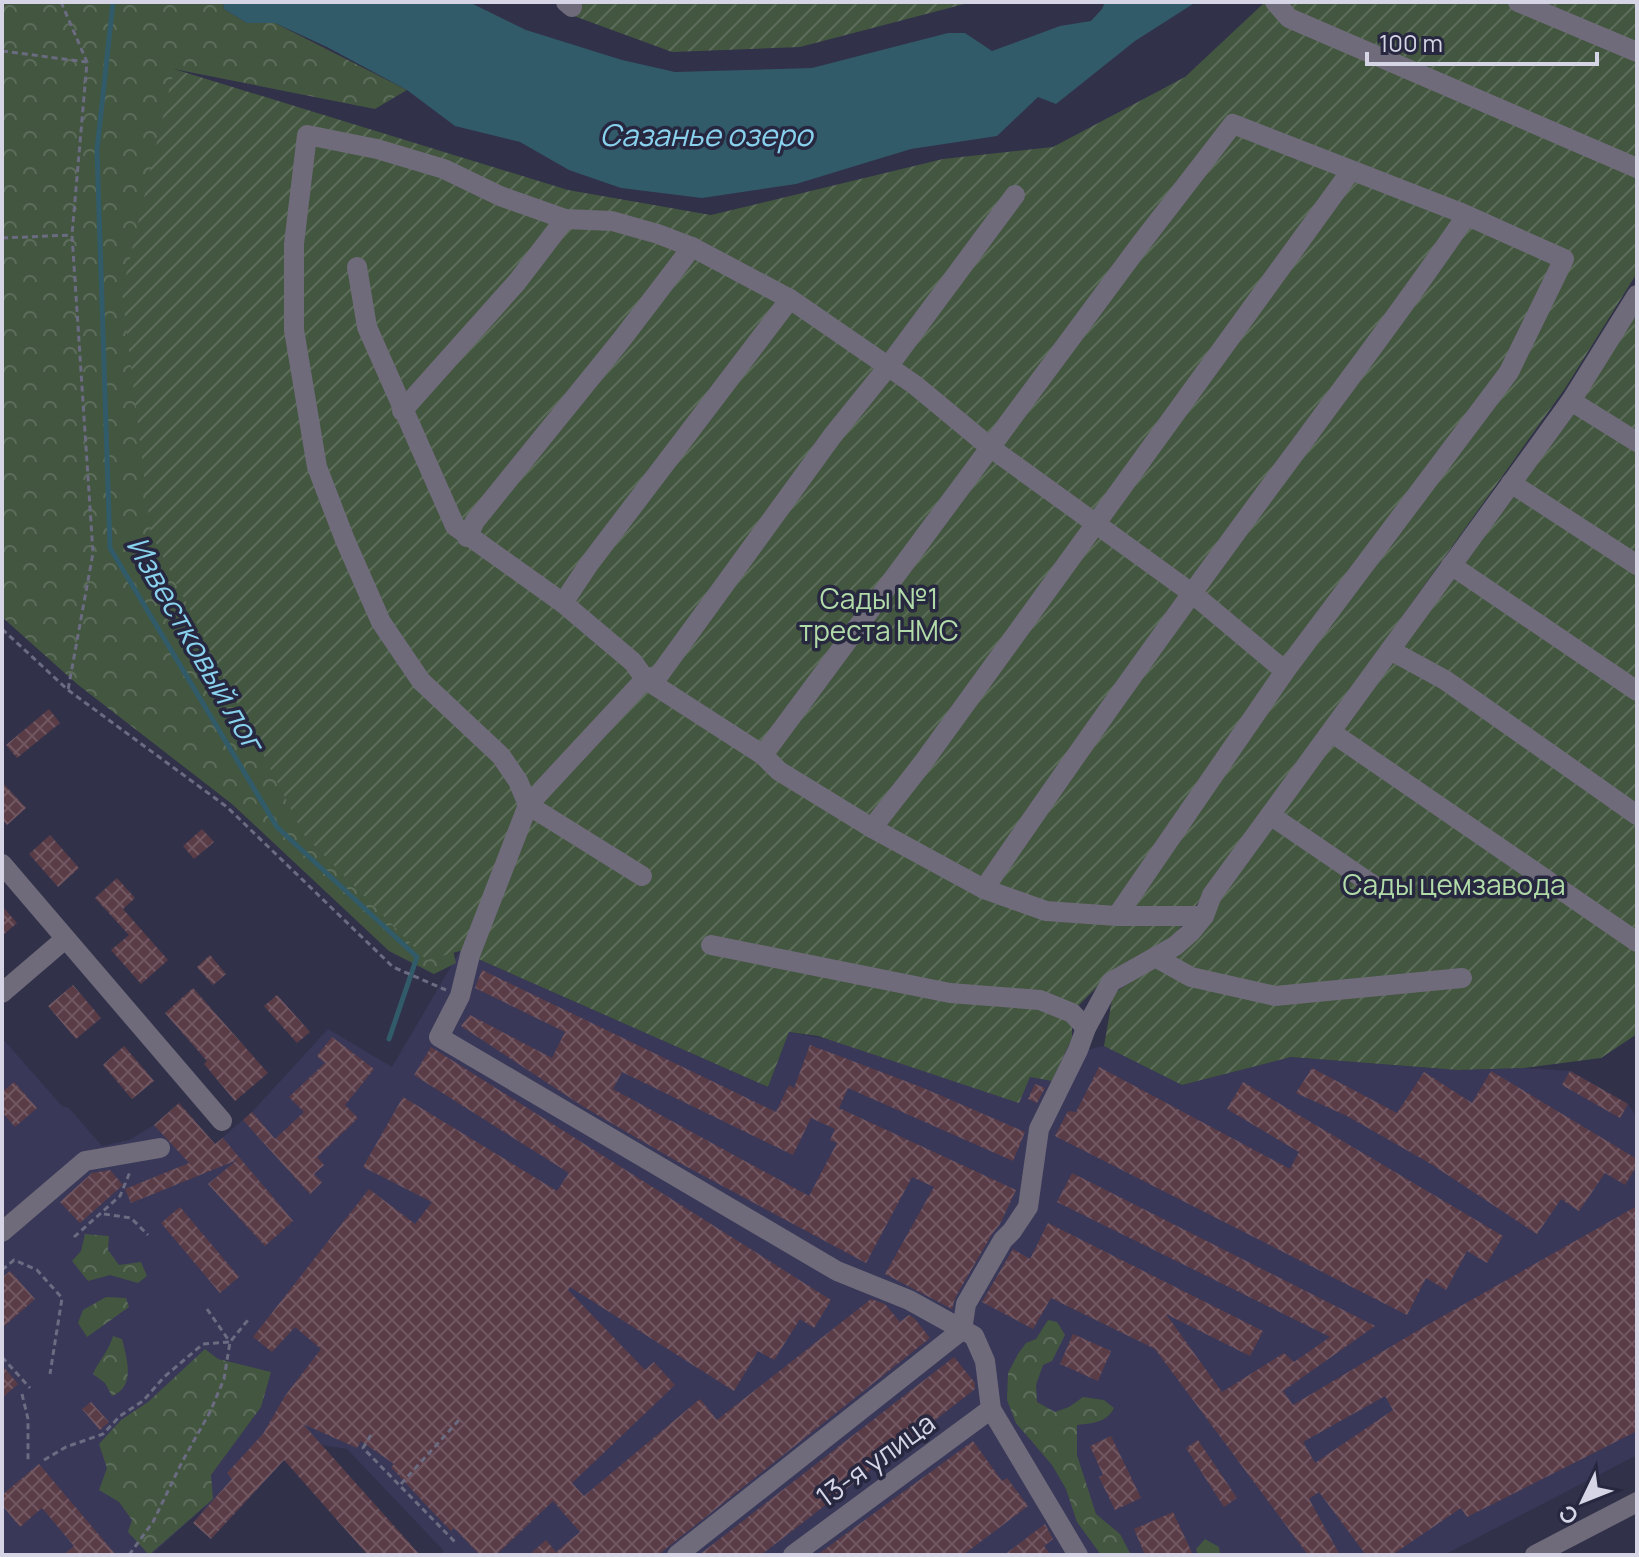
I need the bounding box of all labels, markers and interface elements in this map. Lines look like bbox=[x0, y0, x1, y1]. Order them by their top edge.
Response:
scale bar bbox=[1367, 16, 1597, 66]
text: 100 m bbox=[1379, 26, 1443, 59]
water label: Сазанье озеро bbox=[600, 114, 815, 155]
water label: Известковый лог bbox=[118, 528, 276, 761]
park label: Сады №1 треста НМС bbox=[799, 579, 959, 649]
park label: Сады цемзавода bbox=[1343, 865, 1565, 903]
street label: 13-я улица bbox=[808, 1403, 942, 1515]
north arrow bbox=[1543, 1461, 1623, 1541]
text: С bbox=[1552, 1498, 1585, 1531]

